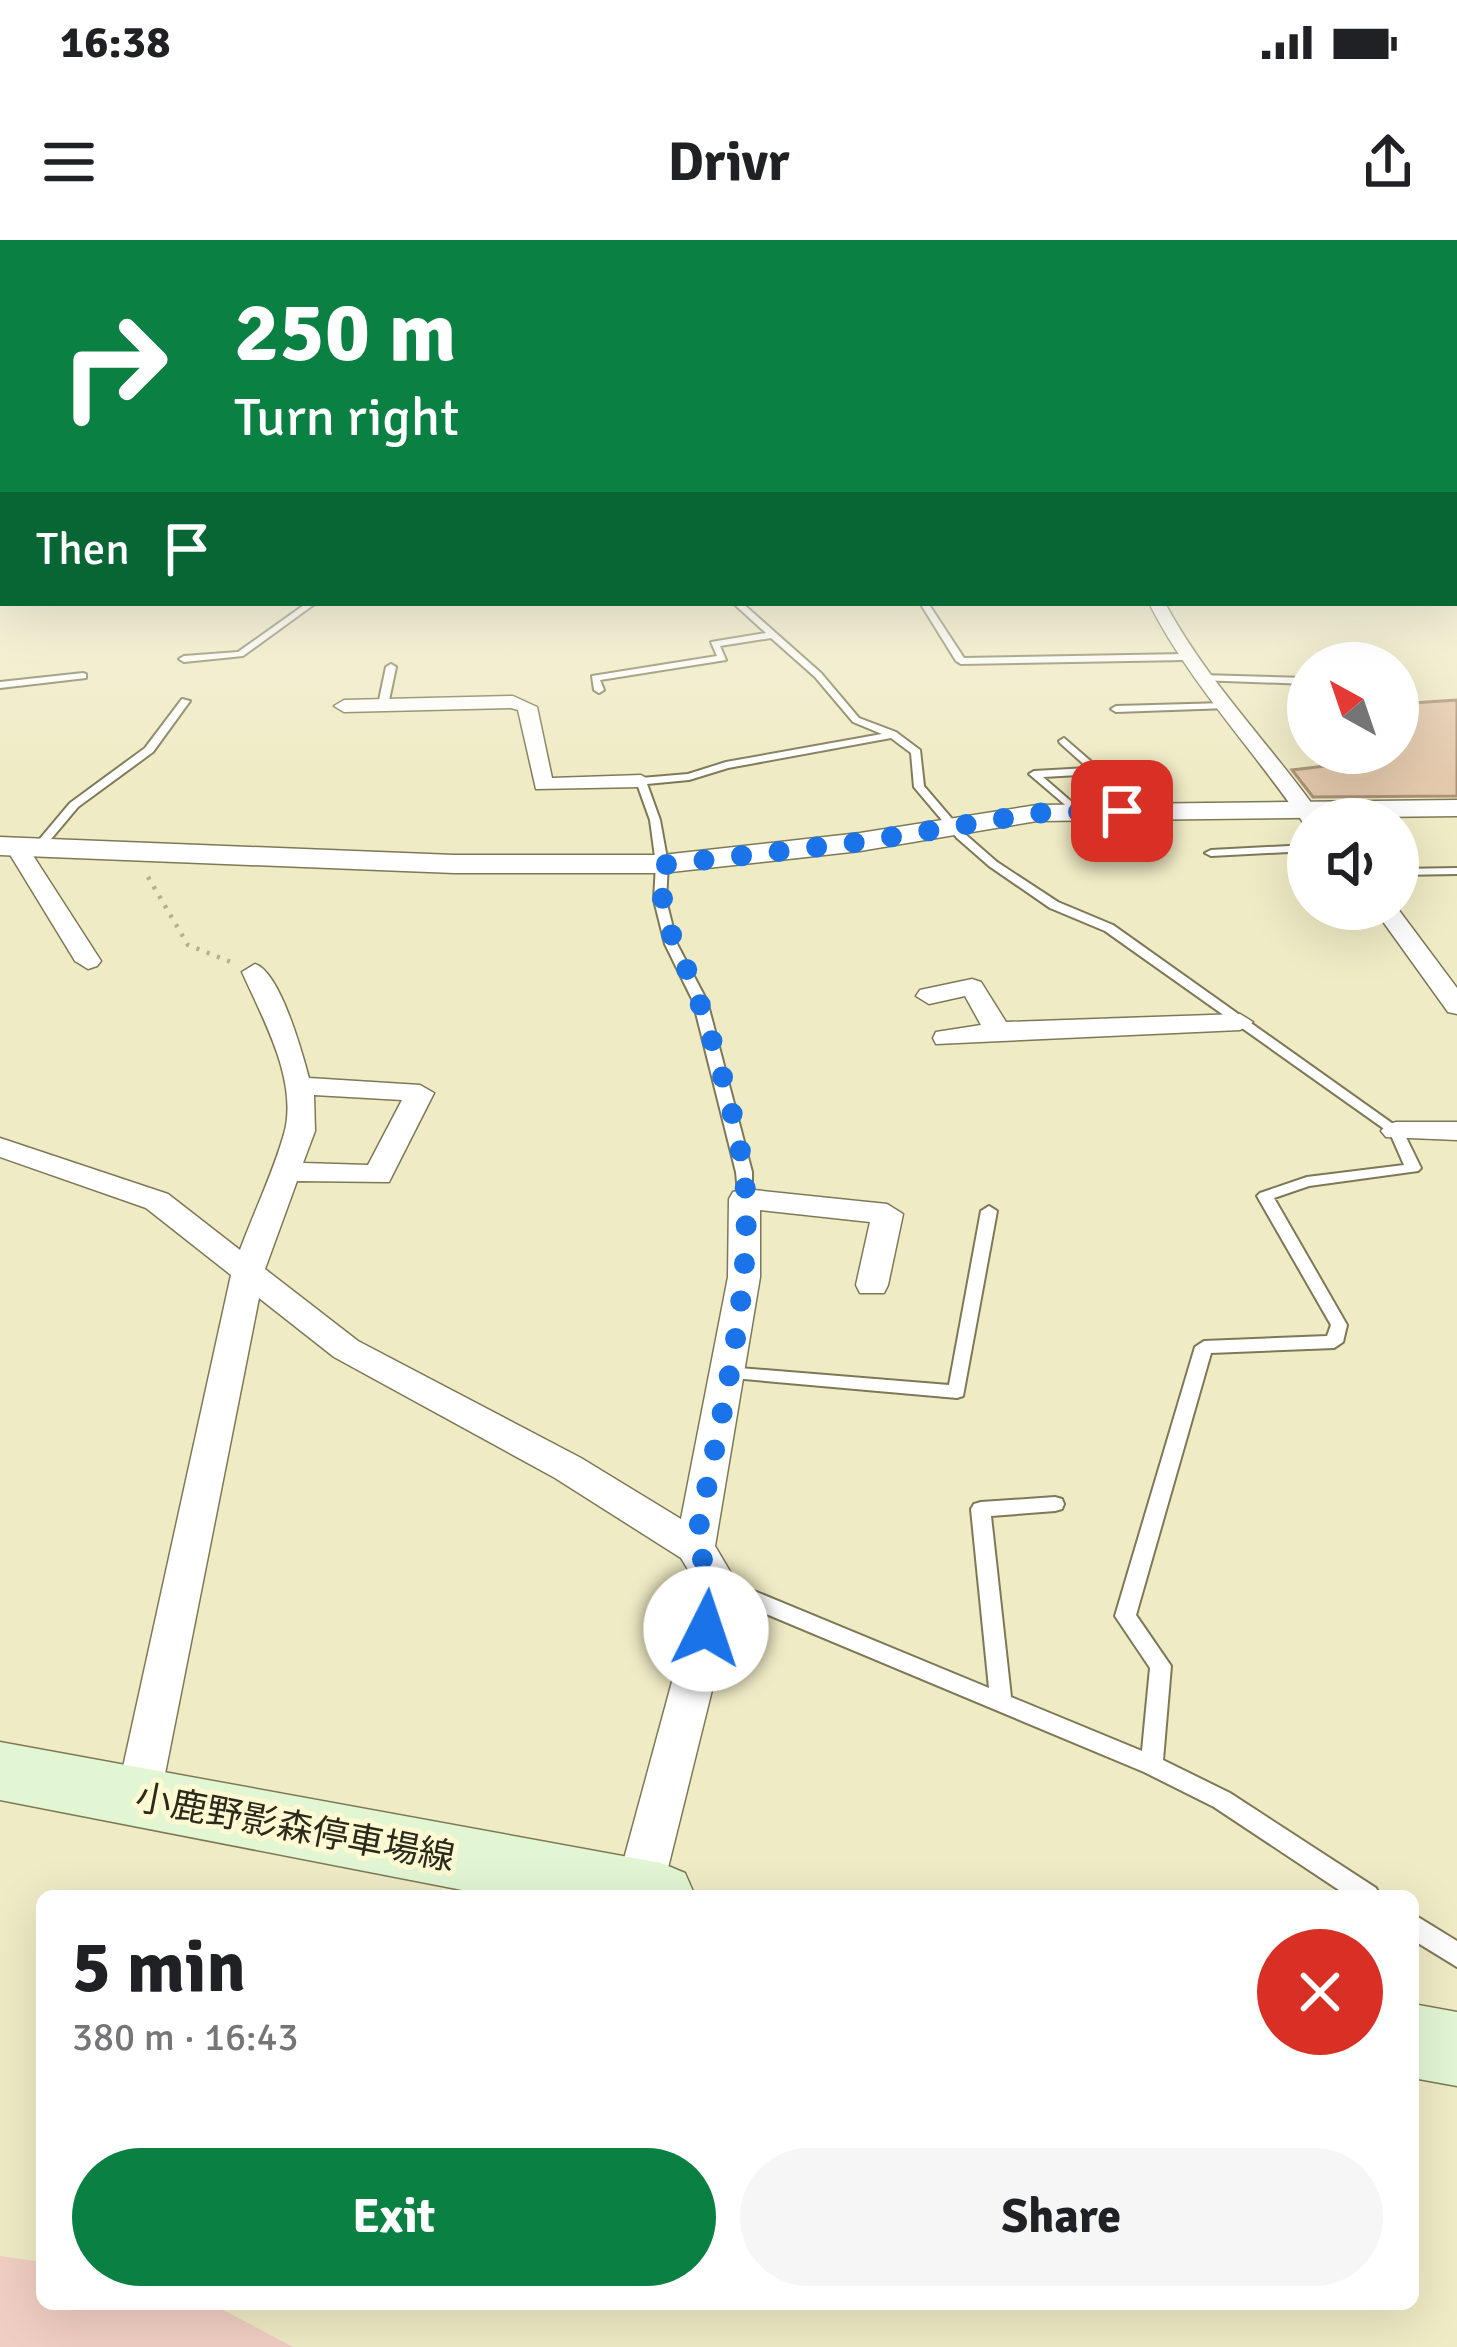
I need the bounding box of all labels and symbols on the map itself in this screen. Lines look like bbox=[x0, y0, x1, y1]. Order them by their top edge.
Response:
north arrow bbox=[1287, 642, 1419, 774]
pin bbox=[1071, 760, 1173, 862]
position arrow bbox=[643, 1566, 769, 1692]
street label: 小鹿野影森停車場線 bbox=[132, 1775, 458, 1881]

